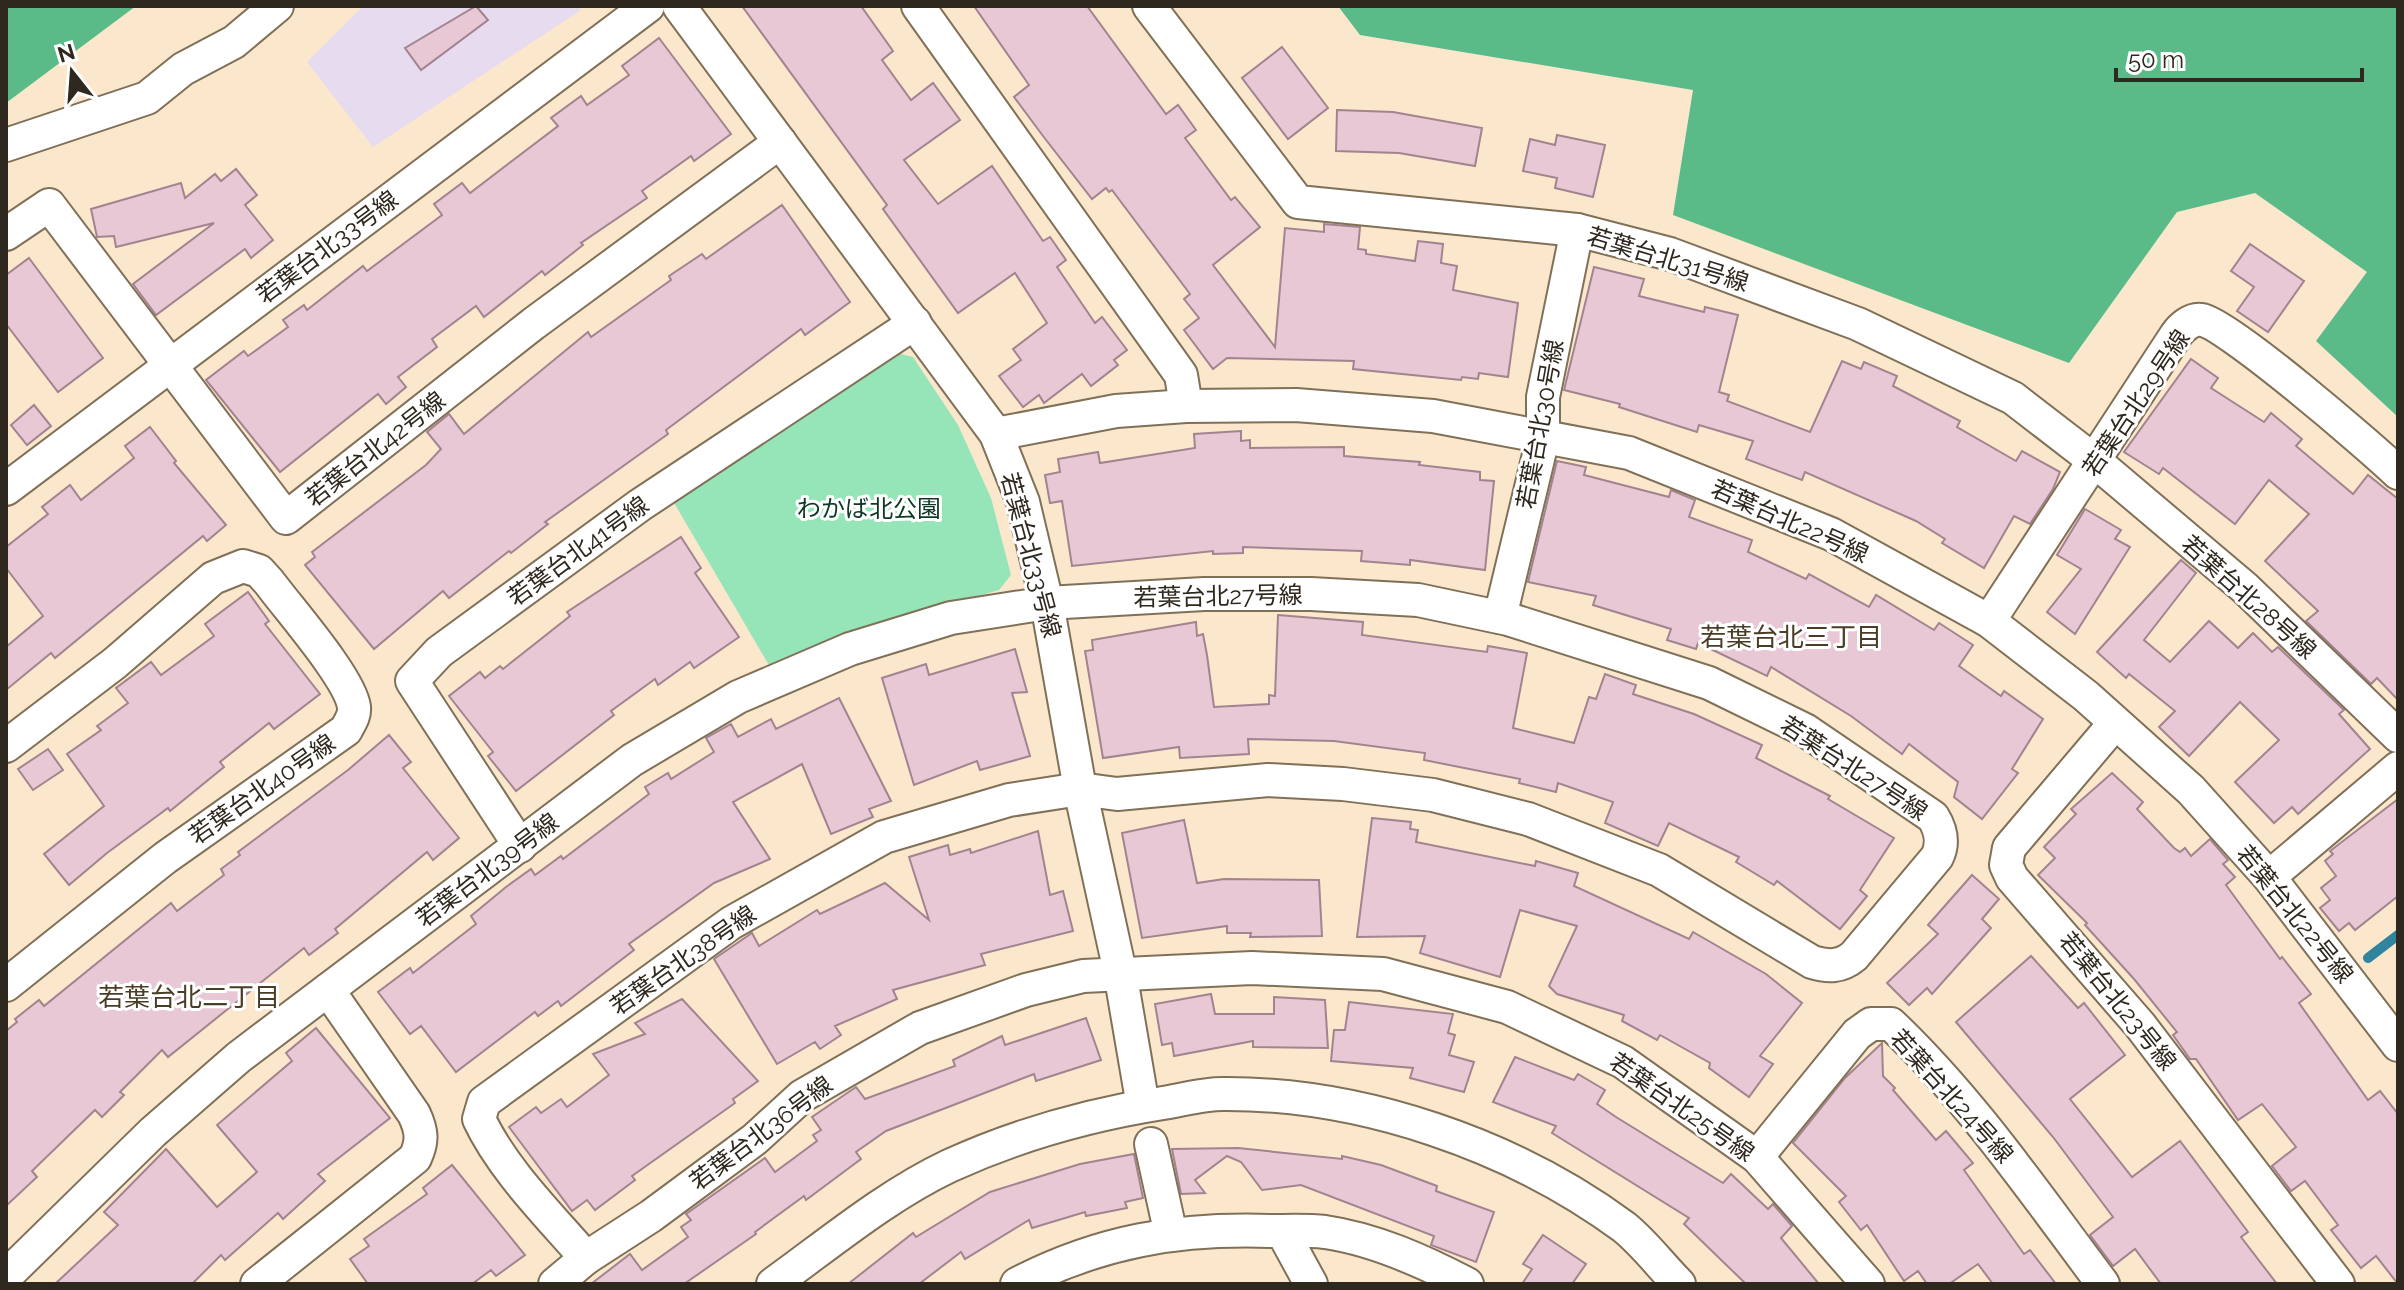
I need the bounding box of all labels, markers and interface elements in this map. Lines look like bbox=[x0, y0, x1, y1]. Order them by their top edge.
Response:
north arrow bbox=[32, 32, 112, 112]
scale bar bbox=[2116, 32, 2362, 82]
text: N bbox=[54, 38, 78, 68]
text: 50 m bbox=[2128, 45, 2184, 74]
street label: 若葉台北33号線 bbox=[251, 184, 403, 310]
street label: 若葉台北31号線 bbox=[1584, 221, 1752, 297]
street label: 若葉台北29号線 bbox=[2076, 324, 2196, 482]
street label: 若葉台北30号線 bbox=[1511, 337, 1569, 511]
street label: 若葉台北42号線 bbox=[299, 385, 451, 513]
street label: 若葉台北33号線 bbox=[995, 469, 1067, 641]
street label: 若葉台北22号線 bbox=[1707, 473, 1873, 569]
street label: 若葉台北41号線 bbox=[502, 490, 654, 612]
park label: わかば北公園 bbox=[797, 494, 941, 523]
street label: 若葉台北28号線 bbox=[2176, 529, 2322, 665]
street label: 若葉台北27号線 bbox=[1133, 580, 1303, 612]
district label: 若葉台北三丁目 bbox=[1700, 622, 1882, 652]
street label: 若葉台北27号線 bbox=[1775, 710, 1933, 826]
street label: 若葉台北40号線 bbox=[183, 728, 341, 850]
street label: 若葉台北39号線 bbox=[410, 807, 564, 933]
street label: 若葉台北22号線 bbox=[2231, 839, 2359, 989]
street label: 若葉台北38号線 bbox=[605, 899, 761, 1021]
street label: 若葉台北23号線 bbox=[2053, 926, 2183, 1076]
district label: 若葉台北二丁目 bbox=[98, 982, 280, 1012]
street label: 若葉台北24号線 bbox=[1884, 1023, 2020, 1169]
street label: 若葉台北25号線 bbox=[1604, 1046, 1760, 1168]
street label: 若葉台北36号線 bbox=[684, 1070, 838, 1196]

